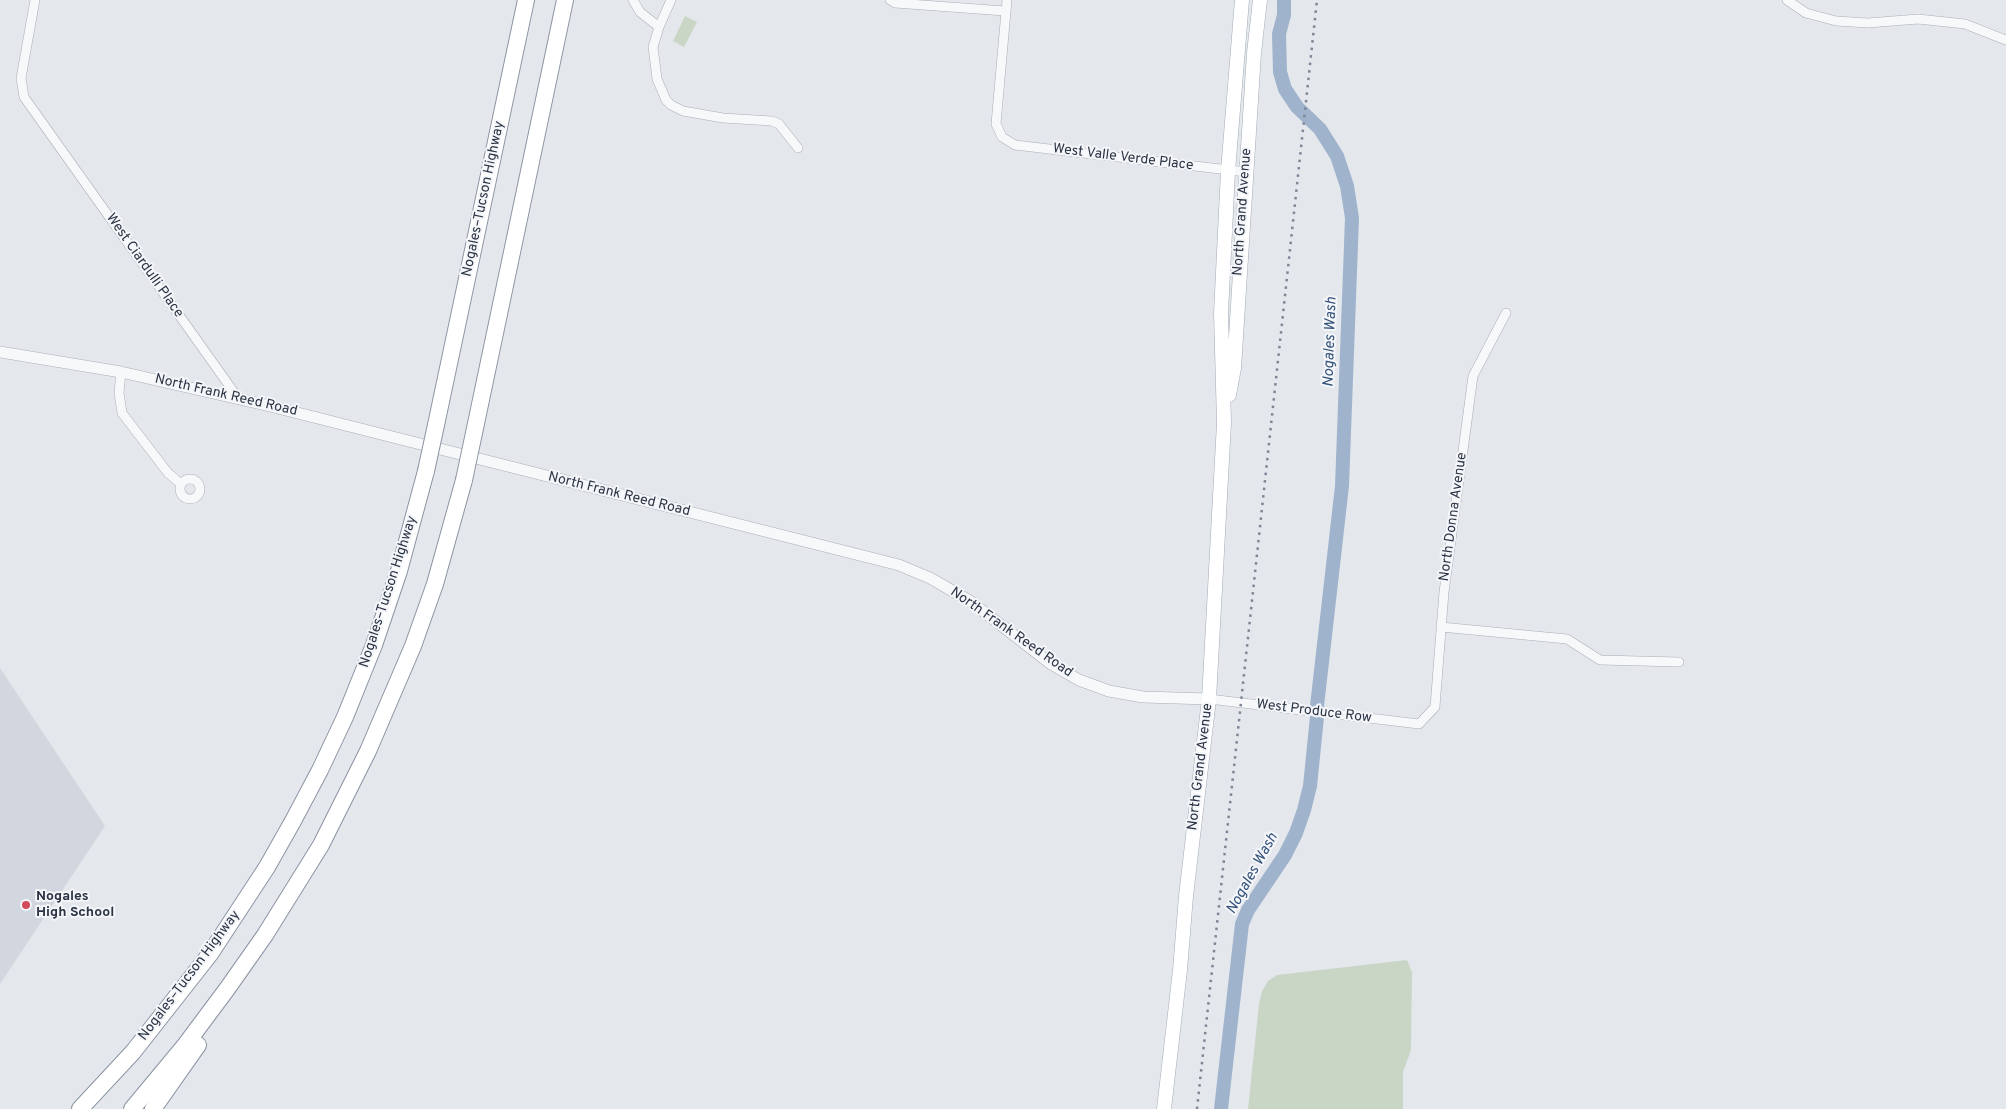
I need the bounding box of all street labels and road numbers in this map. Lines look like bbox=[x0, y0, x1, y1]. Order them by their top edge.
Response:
street label: Nogales–Tucson Highway bbox=[459, 120, 509, 278]
street label: West Valle Verde Place bbox=[1052, 141, 1194, 175]
street label: North Grand Avenue bbox=[1230, 148, 1256, 276]
street label: West Ciardulli Place bbox=[102, 210, 186, 322]
street label: North Frank Reed Road bbox=[153, 371, 299, 421]
street label: North Donna Avenue bbox=[1437, 451, 1471, 583]
street label: North Frank Reed Road bbox=[546, 469, 692, 521]
street label: Nogales–Tucson Highway bbox=[357, 514, 421, 670]
street label: North Frank Reed Road bbox=[946, 584, 1076, 682]
street label: West Produce Row bbox=[1255, 697, 1373, 727]
street label: North Grand Avenue bbox=[1185, 702, 1217, 832]
street label: Nogales–Tucson Highway bbox=[136, 908, 244, 1044]

